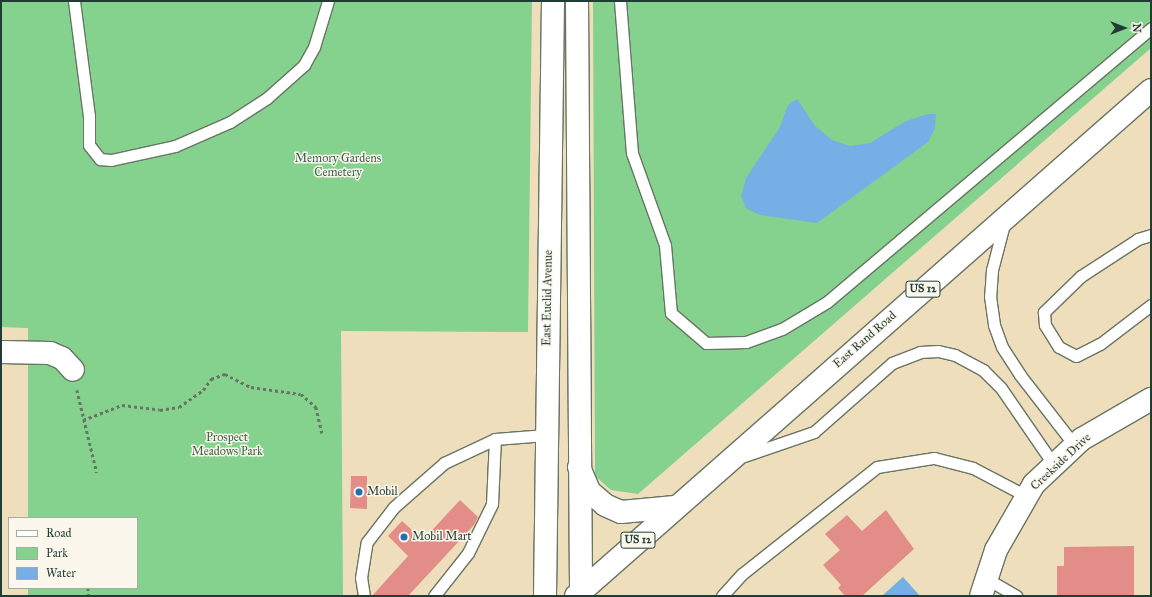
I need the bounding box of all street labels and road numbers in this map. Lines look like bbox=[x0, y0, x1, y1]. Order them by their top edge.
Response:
street label: East Euclid Avenue bbox=[540, 250, 556, 346]
road number: US 12 bbox=[905, 280, 941, 298]
street label: East Rand Road bbox=[830, 309, 900, 371]
street label: Creekside Drive bbox=[1028, 430, 1094, 494]
road number: US 12 bbox=[620, 531, 656, 549]

